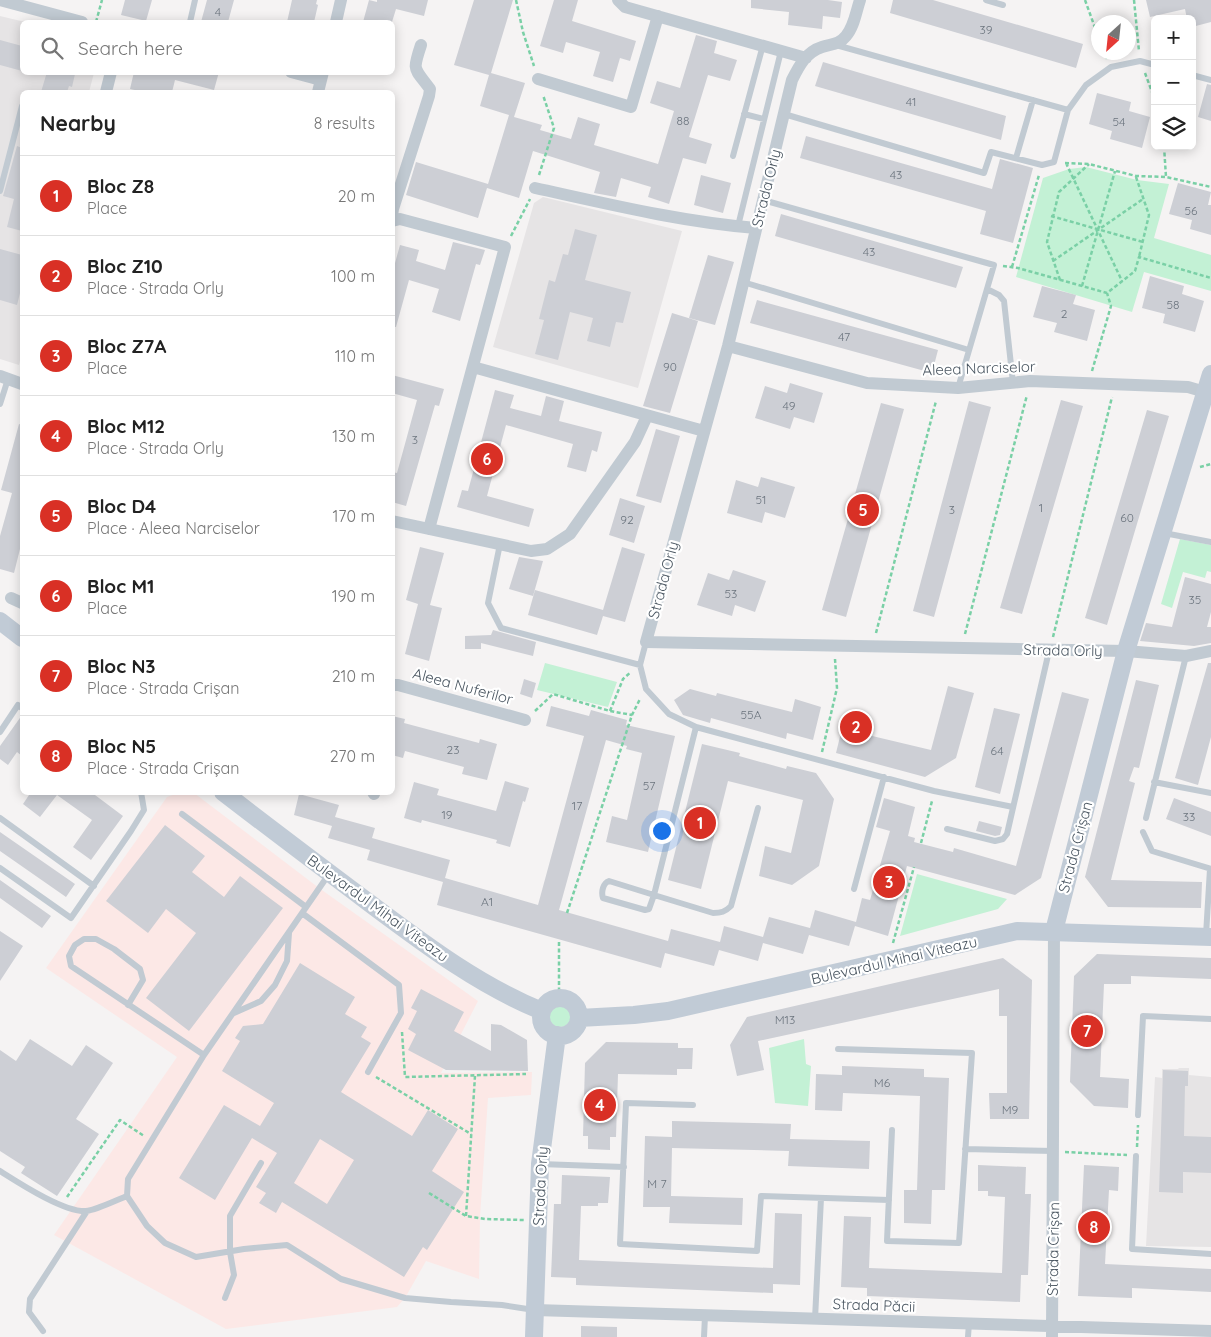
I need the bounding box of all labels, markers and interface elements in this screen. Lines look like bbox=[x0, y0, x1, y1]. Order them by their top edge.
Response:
house number: 4 bbox=[215, 4, 221, 19]
north arrow bbox=[1091, 15, 1136, 60]
map controls bbox=[1151, 15, 1196, 150]
button: + bbox=[1151, 15, 1196, 60]
search box bbox=[20, 20, 395, 75]
house number: 39 bbox=[980, 22, 993, 37]
icon: search bbox=[38, 34, 66, 62]
text: Search here bbox=[78, 36, 183, 60]
button: − bbox=[1151, 60, 1196, 105]
house number: 41 bbox=[906, 94, 916, 109]
button: layers bbox=[1151, 105, 1196, 150]
text: Nearby bbox=[40, 110, 116, 136]
text: 8 results bbox=[314, 113, 375, 133]
house number: 88 bbox=[677, 113, 689, 128]
house number: 54 bbox=[1113, 114, 1125, 129]
street label: Strada Orly bbox=[747, 147, 785, 229]
house number: 43 bbox=[890, 167, 902, 182]
text: Bloc Z8 bbox=[87, 174, 154, 198]
text: 1 bbox=[53, 186, 59, 206]
text: 20 m bbox=[338, 186, 375, 206]
text: Place bbox=[87, 198, 127, 218]
house number: 56 bbox=[1185, 203, 1198, 218]
house number: 43 bbox=[863, 244, 875, 259]
text: Bloc Z10 bbox=[87, 254, 163, 278]
text: 2 bbox=[51, 266, 61, 286]
text: 100 m bbox=[331, 266, 375, 286]
text: Place · Strada Orly bbox=[87, 278, 224, 298]
house number: 58 bbox=[1166, 297, 1180, 312]
house number: 2 bbox=[1061, 306, 1068, 321]
house number: 47 bbox=[838, 329, 850, 344]
text: Bloc Z7A bbox=[87, 334, 166, 358]
text: 3 bbox=[52, 346, 60, 366]
text: 110 m bbox=[335, 346, 375, 366]
street label: Aleea Narciselor bbox=[922, 357, 1036, 379]
text: Place bbox=[87, 358, 127, 378]
house number: 90 bbox=[663, 359, 677, 374]
house number: 49 bbox=[783, 398, 796, 413]
text: Bloc M12 bbox=[87, 414, 165, 438]
text: 4 bbox=[51, 426, 61, 446]
text: 130 m bbox=[332, 426, 375, 446]
house number: 3 bbox=[412, 432, 418, 447]
text: Place · Strada Orly bbox=[87, 438, 224, 458]
pin: 6 bbox=[471, 440, 503, 478]
pin: 5 bbox=[847, 491, 879, 529]
house number: 51 bbox=[756, 492, 766, 507]
text: Bloc D4 bbox=[87, 494, 156, 518]
house number: 1 bbox=[1039, 500, 1043, 515]
house number: 3 bbox=[949, 502, 955, 517]
text: 5 bbox=[51, 506, 61, 526]
text: 170 m bbox=[332, 506, 375, 526]
house number: 60 bbox=[1120, 510, 1134, 525]
house number: 92 bbox=[620, 512, 634, 527]
text: Place · Aleea Narciselor bbox=[87, 518, 260, 538]
street label: Strada Orly bbox=[644, 539, 682, 621]
text: Bloc M1 bbox=[87, 574, 154, 598]
text: 6 bbox=[52, 586, 60, 606]
text: 190 m bbox=[332, 586, 375, 606]
house number: 53 bbox=[725, 586, 737, 601]
house number: 35 bbox=[1189, 592, 1201, 607]
text: Place bbox=[87, 598, 127, 618]
street label: Strada Orly bbox=[1023, 640, 1103, 660]
text: Bloc N3 bbox=[87, 654, 156, 678]
street label: Aleea Nuferilor bbox=[411, 663, 515, 709]
text: 7 bbox=[52, 666, 60, 686]
text: 210 m bbox=[332, 666, 375, 686]
text: Place · Strada Crișan bbox=[87, 678, 239, 698]
house number: 55A bbox=[741, 707, 762, 722]
pin: 2 bbox=[840, 708, 872, 746]
text: Bloc N5 bbox=[87, 734, 156, 758]
house number: 23 bbox=[447, 742, 459, 757]
house number: 64 bbox=[991, 743, 1003, 758]
text: 8 bbox=[52, 746, 60, 766]
text: 270 m bbox=[330, 746, 375, 766]
text: Place · Strada Crișan bbox=[87, 758, 239, 778]
house number: 57 bbox=[643, 778, 655, 793]
house number: 17 bbox=[572, 798, 582, 813]
street label: Strada Crișan bbox=[1054, 799, 1096, 895]
pin: 1 bbox=[684, 804, 716, 842]
house number: 19 bbox=[441, 807, 453, 822]
house number: 33 bbox=[1183, 809, 1195, 824]
your location bbox=[649, 818, 675, 844]
street label: Bulevardul Mihai Viteazu bbox=[304, 850, 452, 966]
pin: 3 bbox=[873, 863, 905, 901]
house number: A1 bbox=[481, 894, 493, 909]
street label: Bulevardul Mihai Viteazu bbox=[809, 932, 979, 988]
house number: M13 bbox=[775, 1012, 795, 1027]
pin: 7 bbox=[1071, 1012, 1103, 1050]
house number: M6 bbox=[874, 1075, 891, 1090]
pin: 4 bbox=[584, 1086, 616, 1124]
house number: M9 bbox=[1002, 1102, 1019, 1117]
street label: Strada Orly bbox=[528, 1146, 552, 1226]
house number: M 7 bbox=[647, 1176, 667, 1191]
street label: Strada Crișan bbox=[1043, 1202, 1063, 1296]
pin: 8 bbox=[1078, 1208, 1110, 1246]
street label: Strada Păcii bbox=[832, 1294, 916, 1316]

